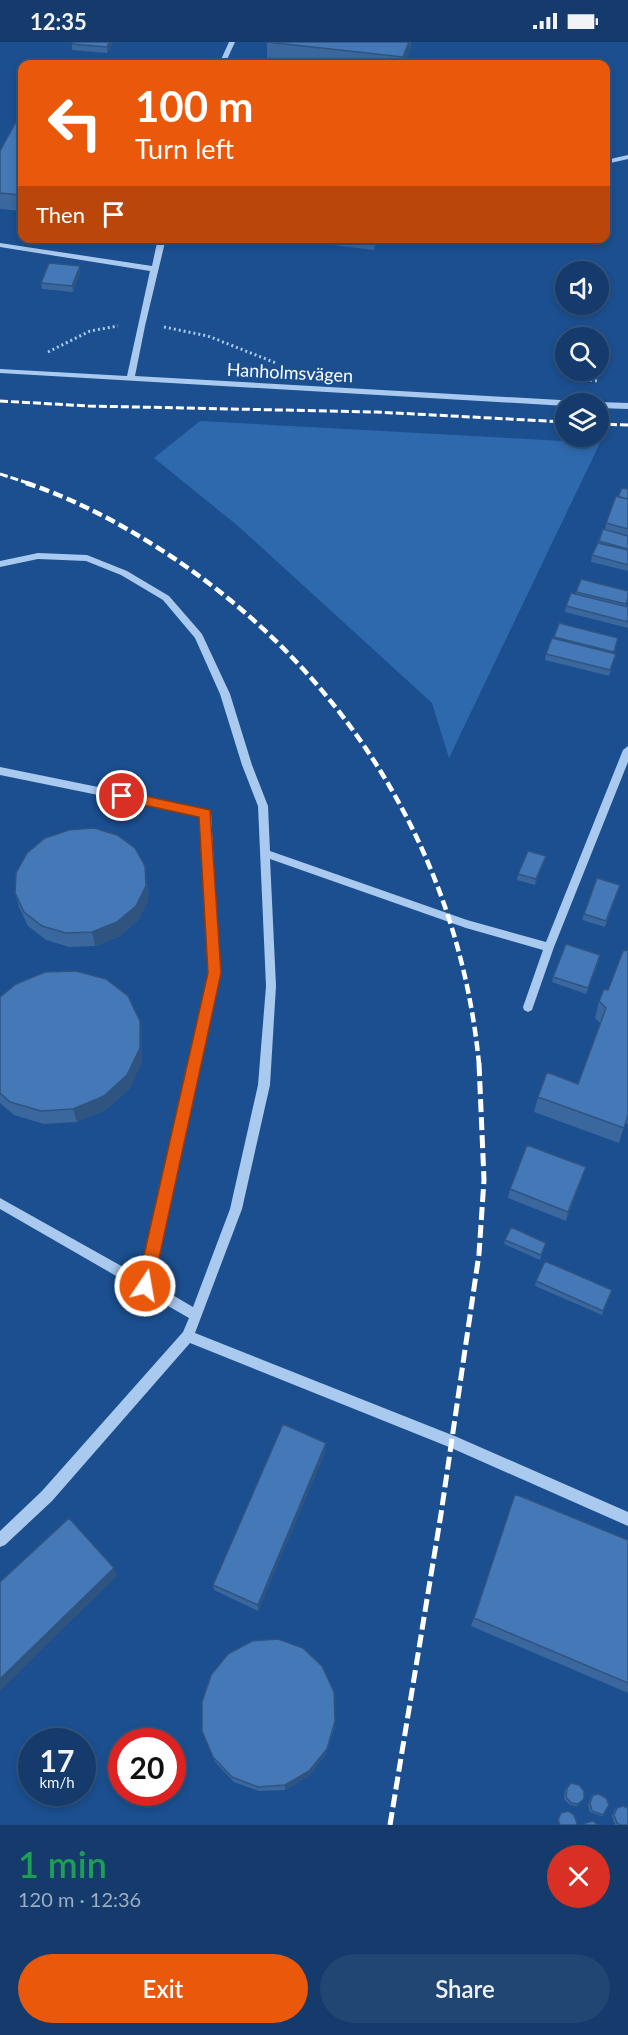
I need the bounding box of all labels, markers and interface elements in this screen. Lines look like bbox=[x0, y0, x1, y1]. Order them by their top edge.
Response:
text: 12:35 bbox=[30, 8, 87, 35]
text: 100 m bbox=[135, 81, 253, 131]
icon: left bbox=[36, 84, 114, 162]
text: Turn left bbox=[135, 132, 234, 165]
icon: arrive bbox=[97, 198, 130, 231]
text: Then bbox=[36, 201, 85, 228]
map controls bbox=[555, 261, 609, 447]
button: sound bbox=[555, 261, 609, 315]
button: search bbox=[555, 327, 609, 381]
street label: Hanholmsvägen bbox=[226, 358, 354, 386]
button: layers bbox=[555, 393, 609, 447]
pin bbox=[96, 770, 147, 821]
icon: arrive bbox=[105, 779, 138, 812]
position arrow bbox=[113, 1254, 177, 1318]
speed limit sign: 20 bbox=[108, 1728, 186, 1806]
text: 17 bbox=[40, 1742, 74, 1778]
text: km/h bbox=[39, 1773, 75, 1791]
text: 1 min bbox=[18, 1842, 107, 1886]
button: close bbox=[547, 1845, 610, 1908]
text: 120 m · 12:36 bbox=[18, 1887, 141, 1911]
button: Exit bbox=[18, 1954, 308, 2023]
button: Share bbox=[320, 1954, 610, 2023]

